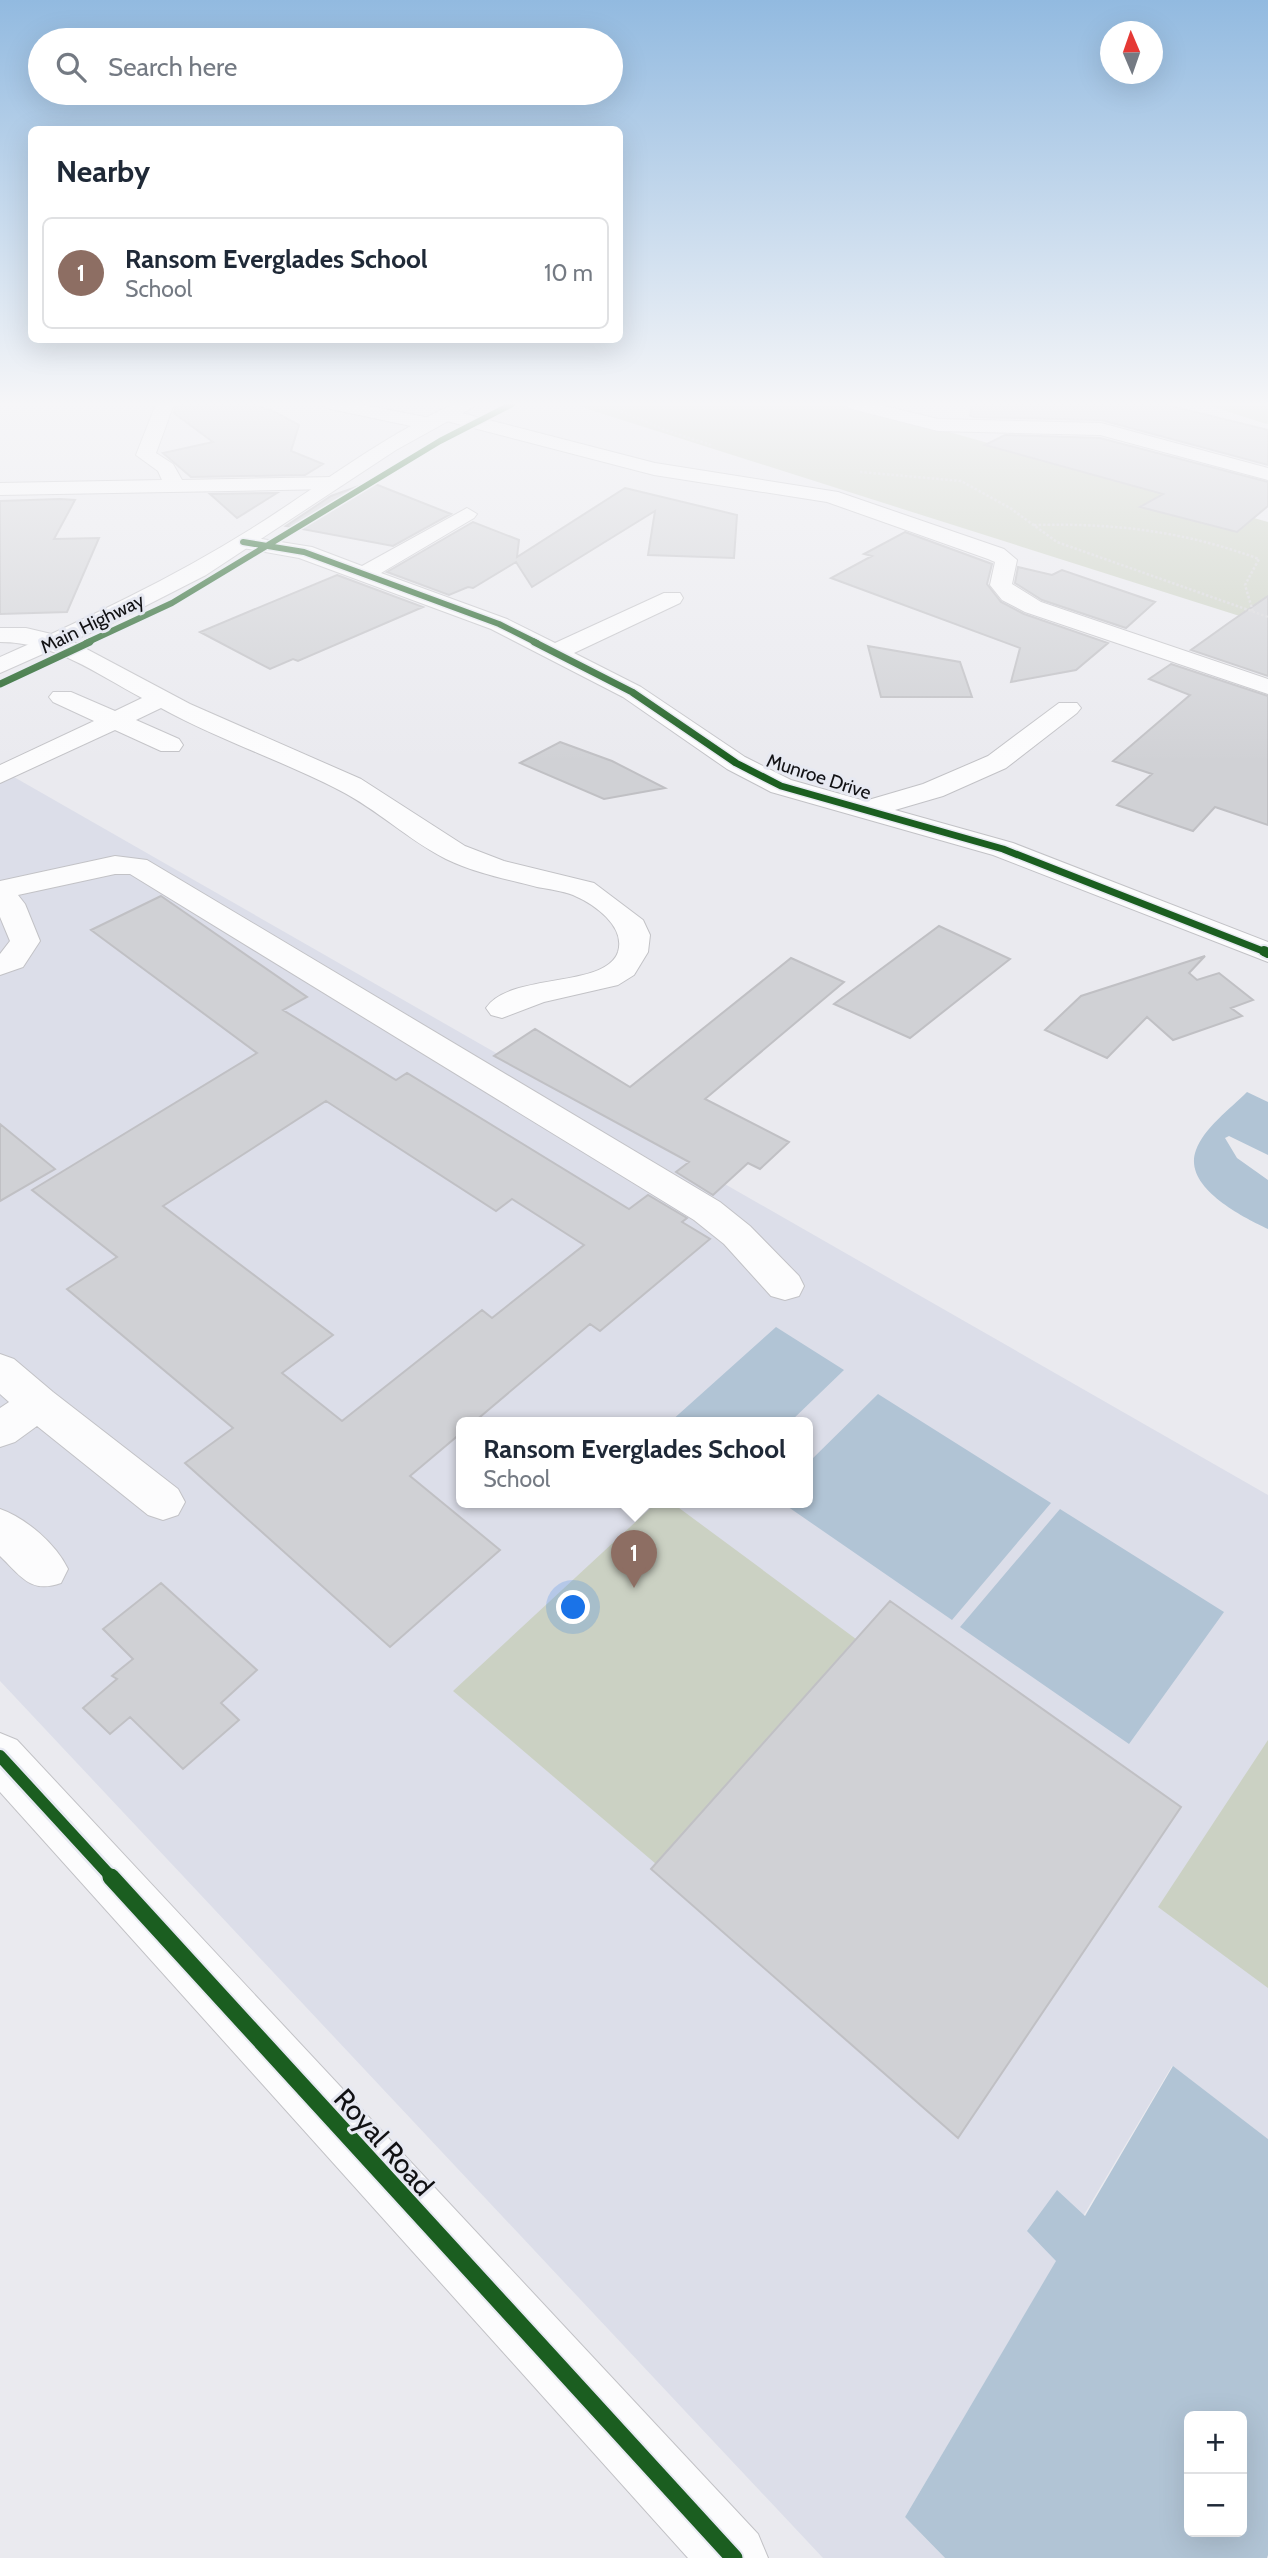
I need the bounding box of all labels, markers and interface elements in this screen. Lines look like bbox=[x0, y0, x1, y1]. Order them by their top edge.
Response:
north arrow bbox=[1100, 21, 1163, 84]
search box bbox=[28, 28, 623, 105]
icon: search bbox=[52, 48, 90, 86]
text: Search here bbox=[108, 51, 237, 83]
text: Nearby bbox=[56, 153, 150, 190]
text: Ransom Everglades School bbox=[125, 243, 428, 275]
text: 1 bbox=[77, 259, 85, 287]
text: 10 m bbox=[544, 259, 593, 287]
text: School bbox=[125, 275, 192, 303]
street label: Main Highway bbox=[37, 588, 148, 658]
street label: Munroe Drive bbox=[764, 749, 874, 804]
popup bbox=[456, 1417, 813, 1508]
text: Ransom Everglades School bbox=[483, 1433, 786, 1465]
text: School bbox=[483, 1465, 550, 1493]
pin: 1 bbox=[611, 1530, 657, 1588]
your location bbox=[556, 1590, 590, 1624]
street label: Royal Road bbox=[327, 2081, 441, 2203]
map controls bbox=[1184, 2411, 1247, 2537]
button: + bbox=[1184, 2411, 1247, 2474]
button: − bbox=[1184, 2474, 1247, 2537]

